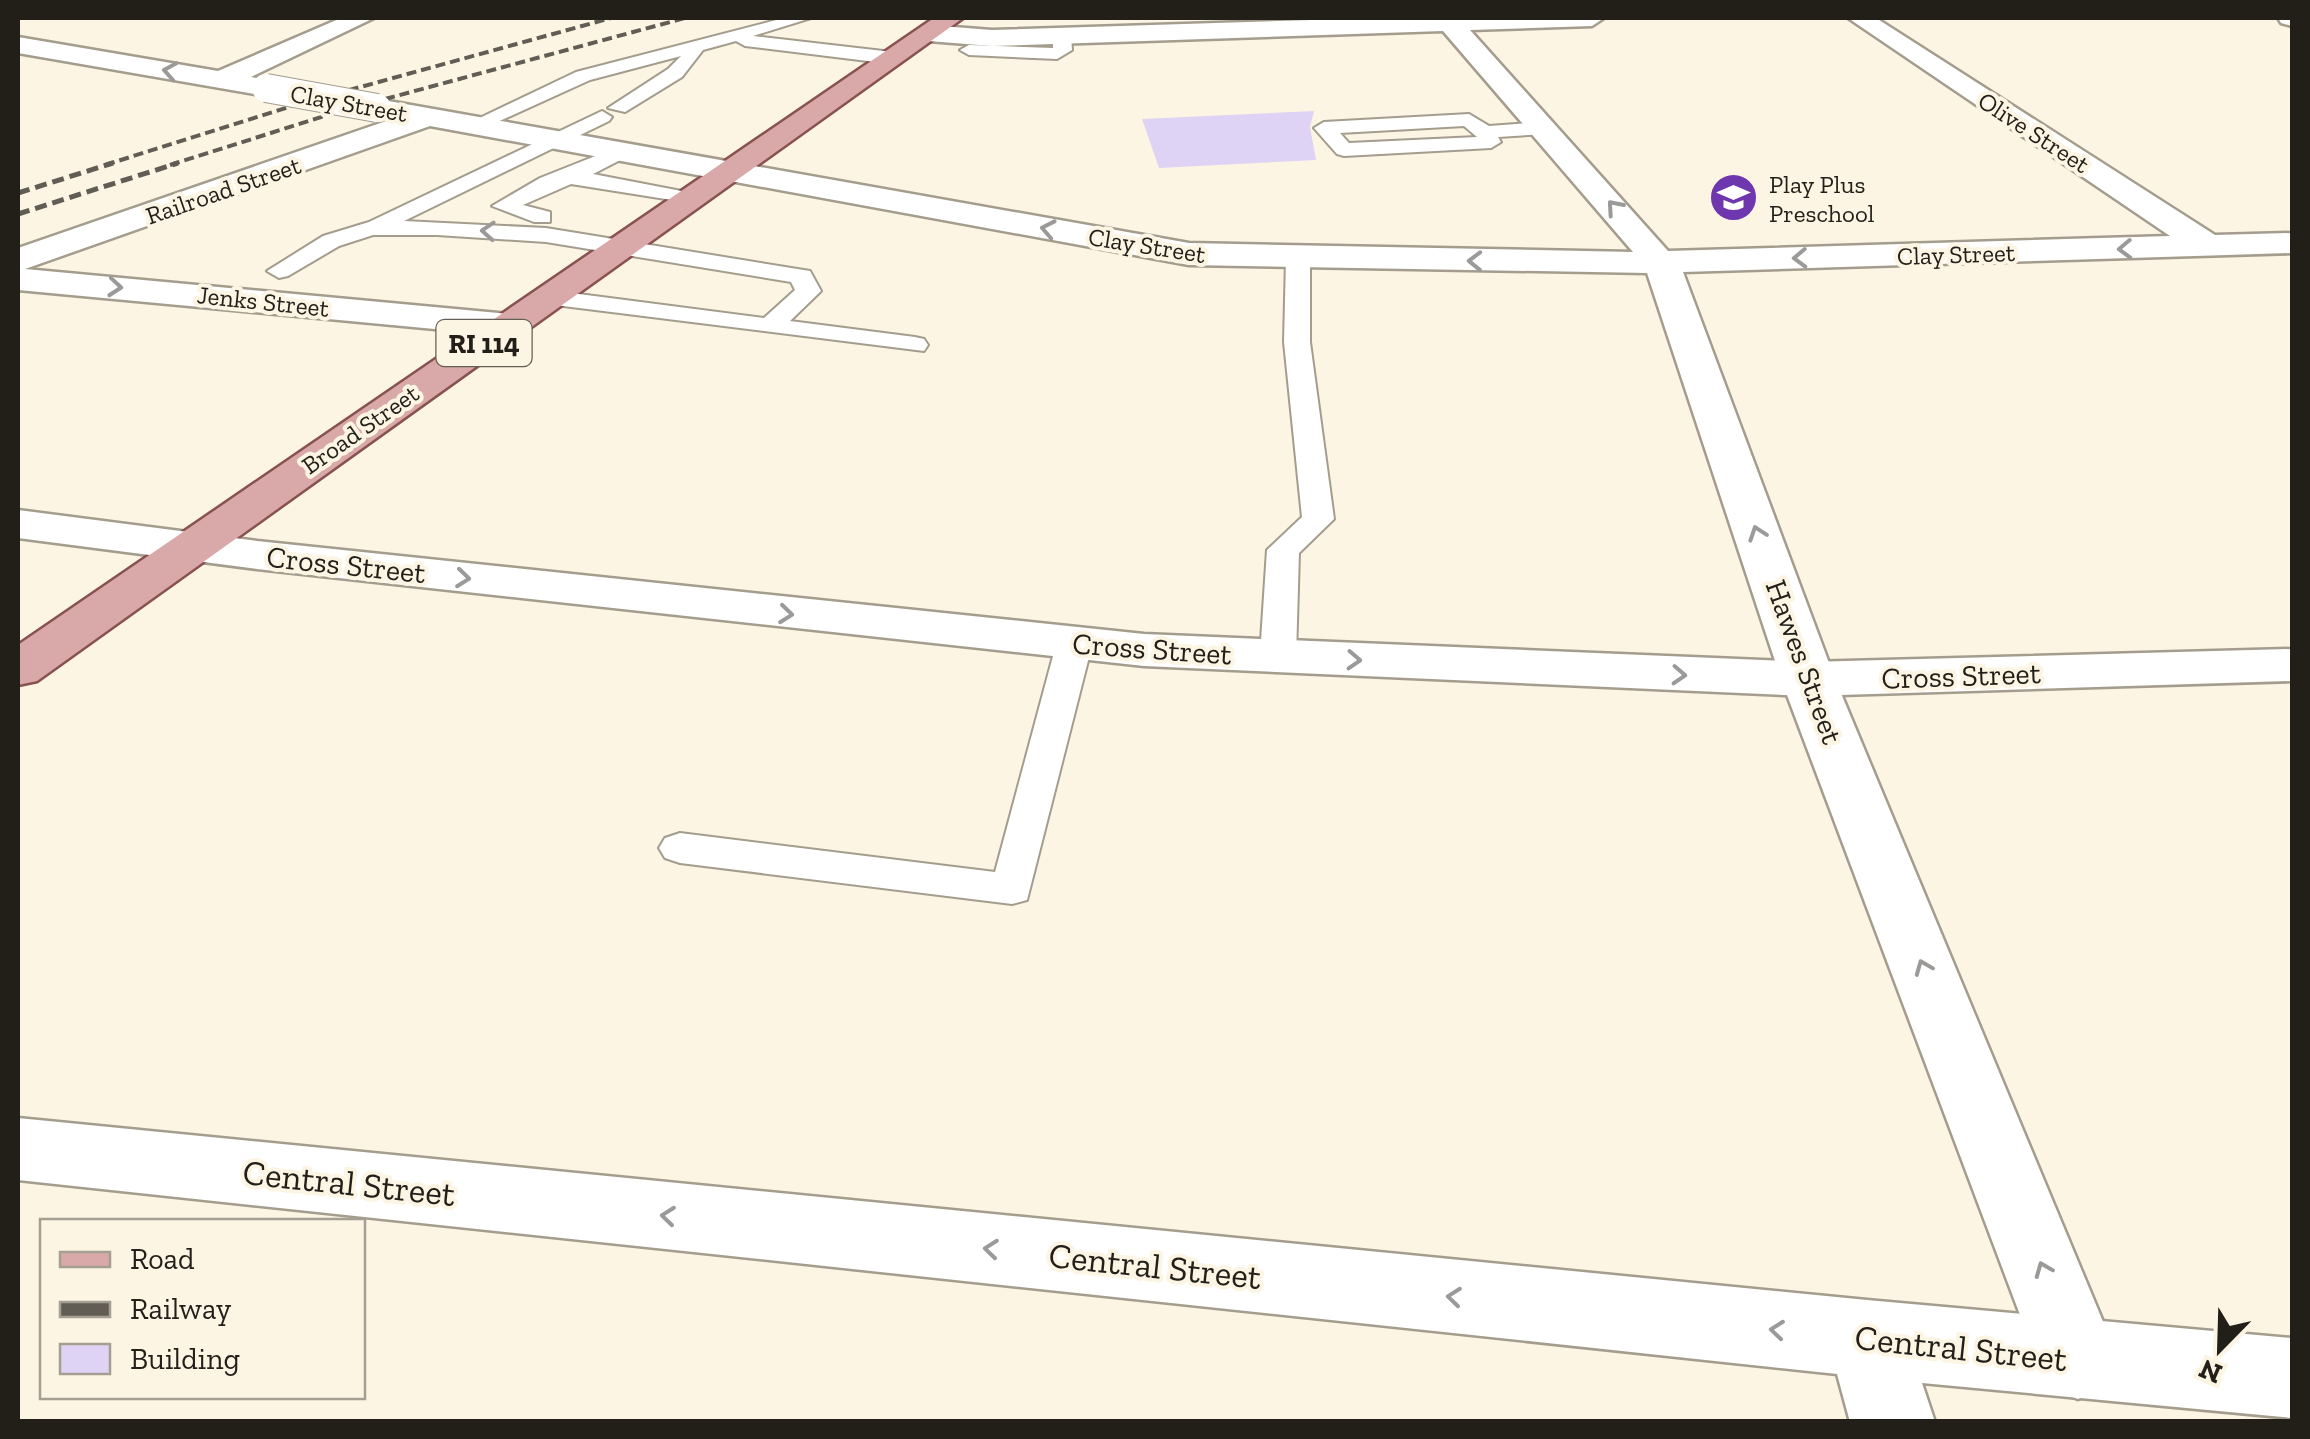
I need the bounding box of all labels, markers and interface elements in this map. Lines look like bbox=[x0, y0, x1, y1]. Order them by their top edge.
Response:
one-way arrow bbox=[162, 61, 178, 82]
street label: Clay Street bbox=[288, 78, 410, 128]
street label: Olive Street bbox=[1973, 85, 2096, 180]
street label: Railroad Street bbox=[142, 149, 305, 231]
place label: Play Plus Preschool bbox=[1769, 169, 1875, 228]
school or university icon: Play Plus Preschool bbox=[1708, 172, 1760, 224]
one-way arrow bbox=[1607, 200, 1625, 219]
one-way arrow bbox=[1039, 219, 1056, 240]
one-way arrow bbox=[480, 221, 496, 243]
street label: Clay Street bbox=[1086, 221, 1208, 269]
street label: Clay Street bbox=[1896, 237, 2016, 271]
one-way arrow bbox=[2117, 238, 2133, 259]
one-way arrow bbox=[1792, 248, 1808, 269]
one-way arrow bbox=[1467, 250, 1482, 272]
one-way arrow bbox=[107, 276, 123, 297]
street label: Jenks Street bbox=[196, 279, 331, 323]
road number: RI 114 bbox=[436, 320, 532, 366]
street label: Broad Street bbox=[296, 377, 425, 480]
one-way arrow bbox=[1749, 525, 1769, 542]
street label: Cross Street bbox=[265, 539, 427, 591]
one-way arrow bbox=[456, 567, 472, 588]
street label: Hawes Street bbox=[1758, 575, 1850, 749]
one-way arrow bbox=[779, 602, 795, 624]
street label: Cross Street bbox=[1071, 625, 1233, 673]
one-way arrow bbox=[1347, 649, 1363, 670]
street label: Cross Street bbox=[1881, 655, 2041, 697]
one-way arrow bbox=[1671, 664, 1687, 685]
one-way arrow bbox=[1914, 960, 1934, 977]
street label: Central Street bbox=[241, 1151, 457, 1215]
one-way arrow bbox=[660, 1206, 676, 1227]
legend bbox=[40, 1219, 365, 1399]
street label: Central Street bbox=[1047, 1234, 1263, 1298]
one-way arrow bbox=[983, 1239, 999, 1260]
text: Road bbox=[130, 1241, 195, 1277]
one-way arrow bbox=[2034, 1262, 2054, 1279]
one-way arrow bbox=[1446, 1286, 1462, 1308]
text: Railway bbox=[130, 1291, 232, 1327]
north arrow bbox=[2170, 1299, 2270, 1399]
street label: Central Street bbox=[1853, 1316, 2069, 1380]
one-way arrow bbox=[1769, 1319, 1785, 1341]
text: Building bbox=[130, 1341, 240, 1377]
text: N bbox=[2194, 1352, 2227, 1391]

